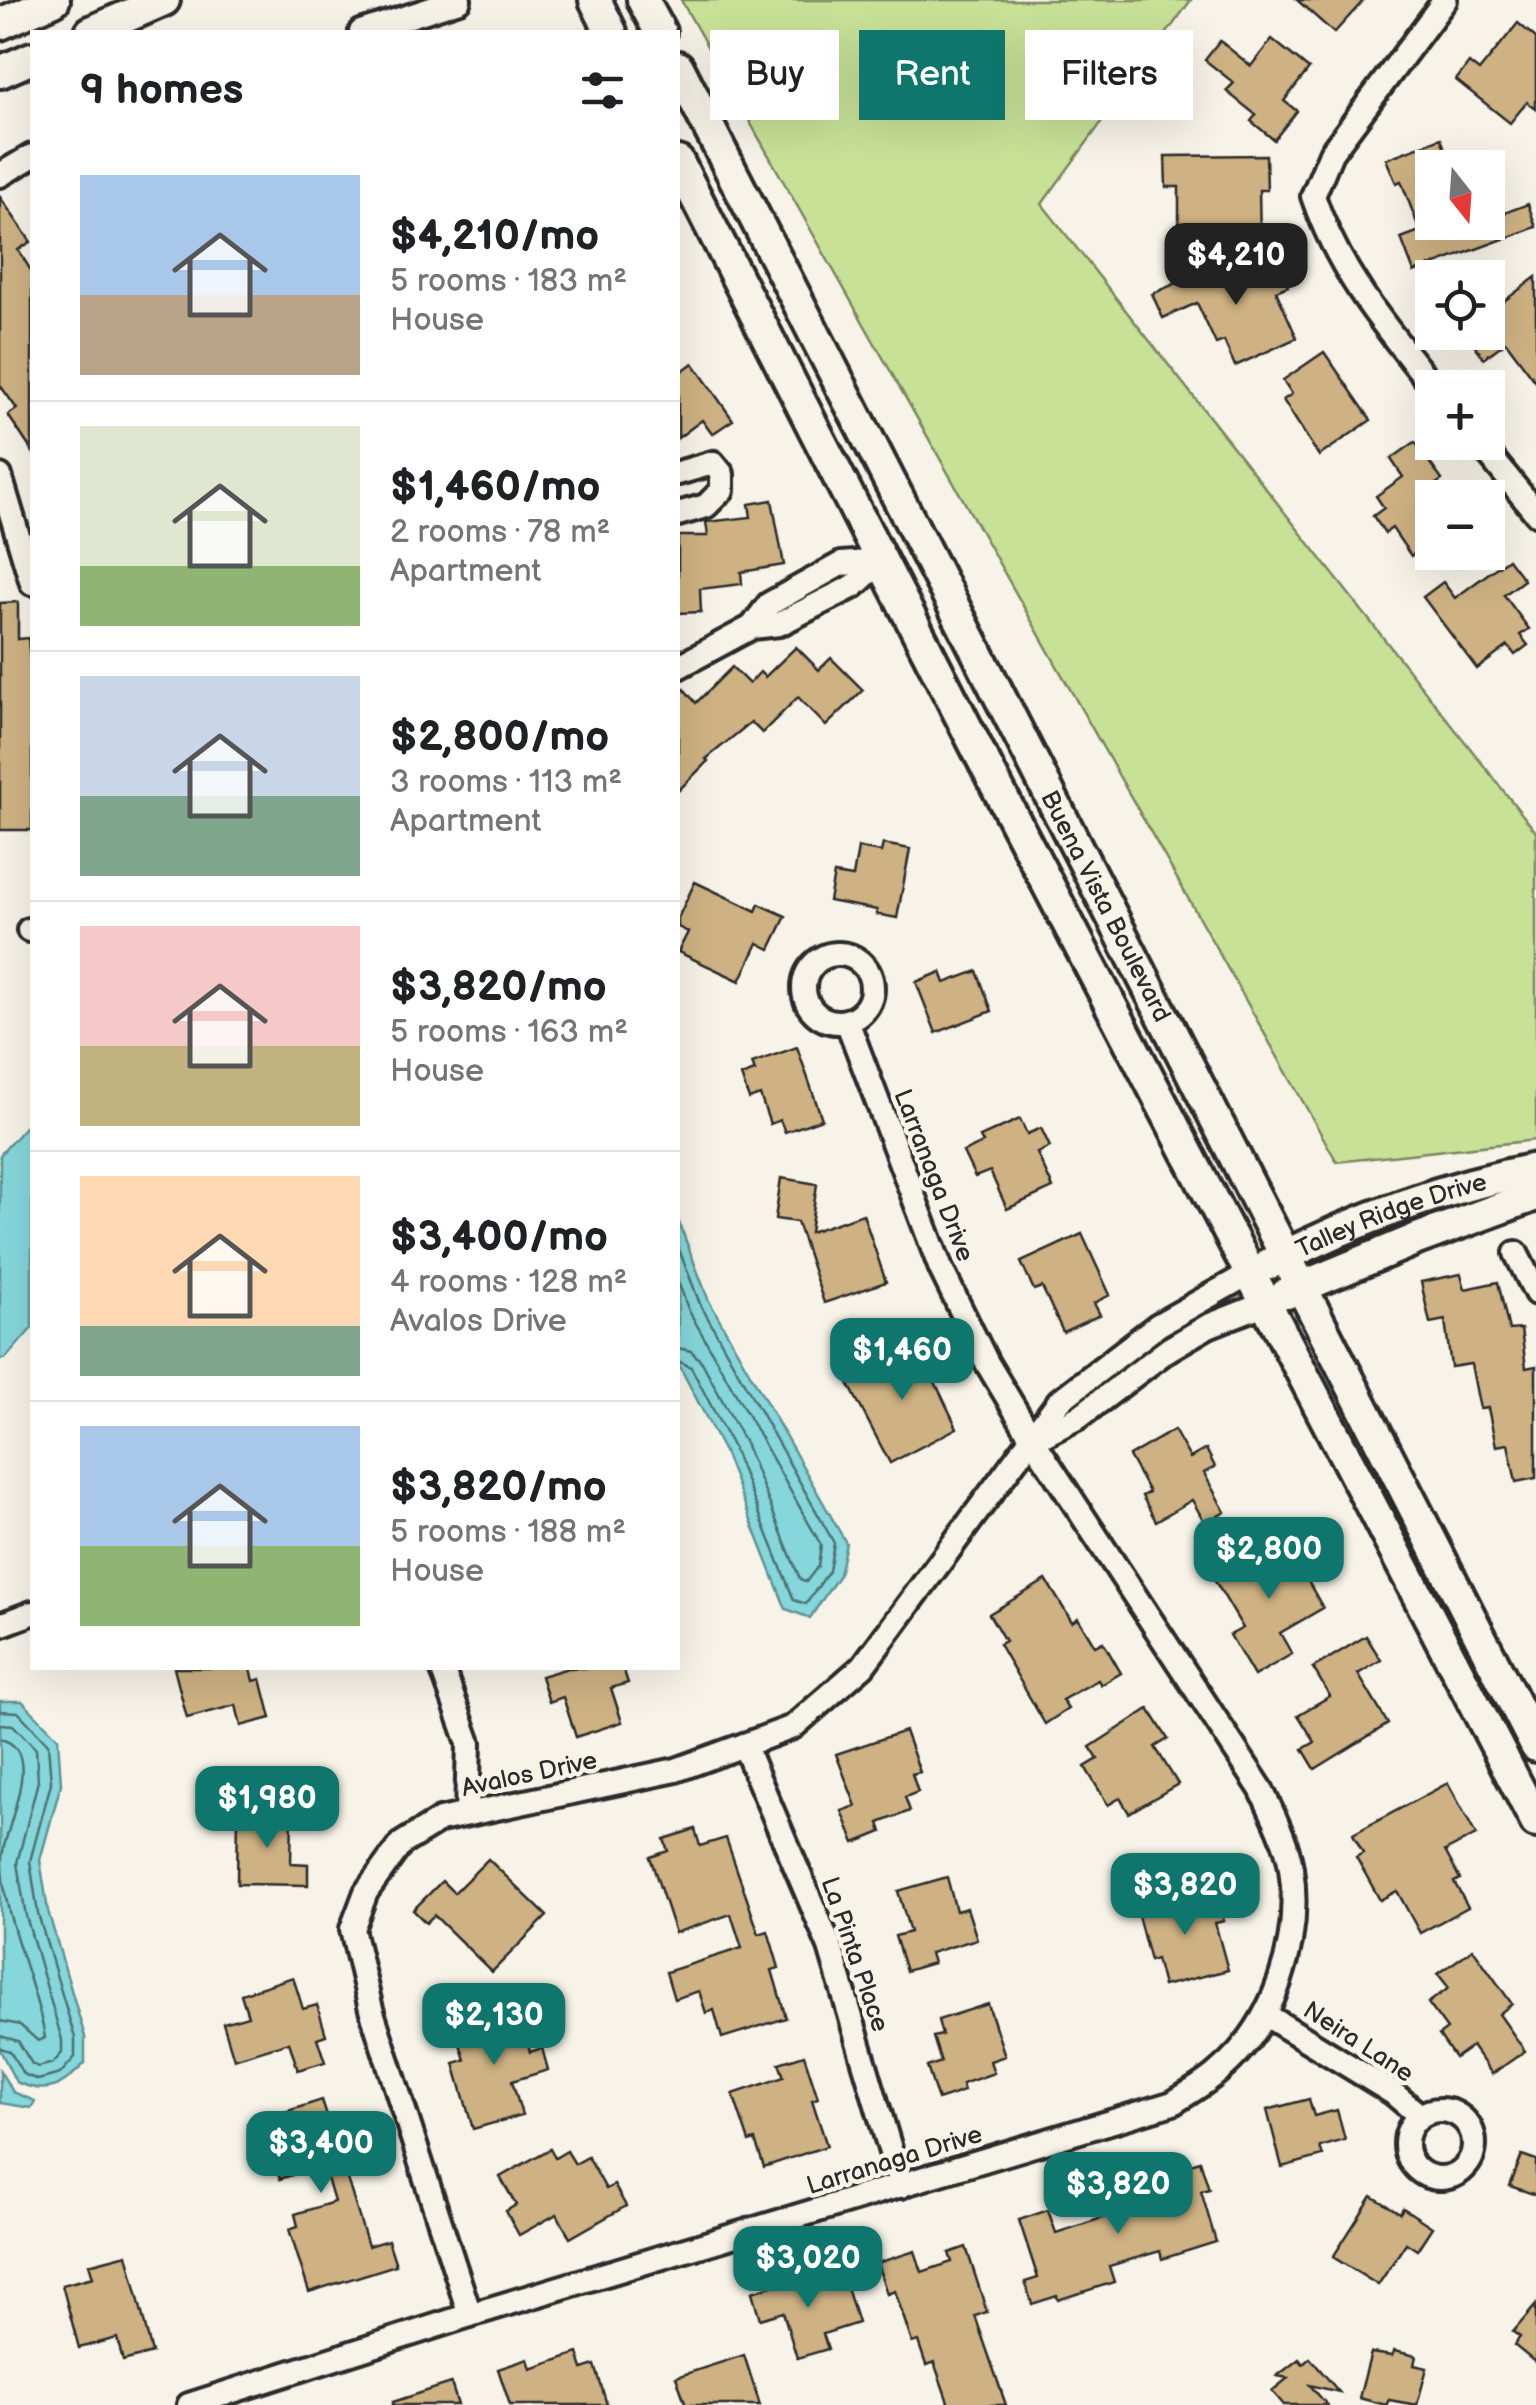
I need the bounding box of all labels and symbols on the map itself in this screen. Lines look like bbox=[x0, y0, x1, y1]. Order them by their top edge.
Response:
north arrow bbox=[1415, 150, 1505, 240]
pin: $4,210 bbox=[1155, 223, 1317, 308]
street label: Buena Vista Boulevard bbox=[1033, 786, 1177, 1027]
street label: Larranaga Drive bbox=[887, 1085, 981, 1266]
street label: Talley Ridge Drive bbox=[1291, 1167, 1490, 1265]
pin: $1,460 bbox=[821, 1318, 983, 1403]
pin: $2,800 bbox=[1188, 1517, 1350, 1602]
street label: Avalos Drive bbox=[459, 1745, 600, 1804]
pin: $1,980 bbox=[186, 1766, 348, 1851]
pin: $3,820 bbox=[1104, 1853, 1266, 1938]
street label: La Pinta Place bbox=[814, 1873, 896, 2036]
pin: $2,130 bbox=[413, 1983, 575, 2068]
street label: Neira Lane bbox=[1297, 1995, 1419, 2090]
pin: $3,400 bbox=[240, 2111, 402, 2196]
street label: Larranaga Drive bbox=[803, 2119, 986, 2202]
pin: $3,820 bbox=[1037, 2152, 1199, 2237]
pin: $3,020 bbox=[727, 2226, 889, 2311]

